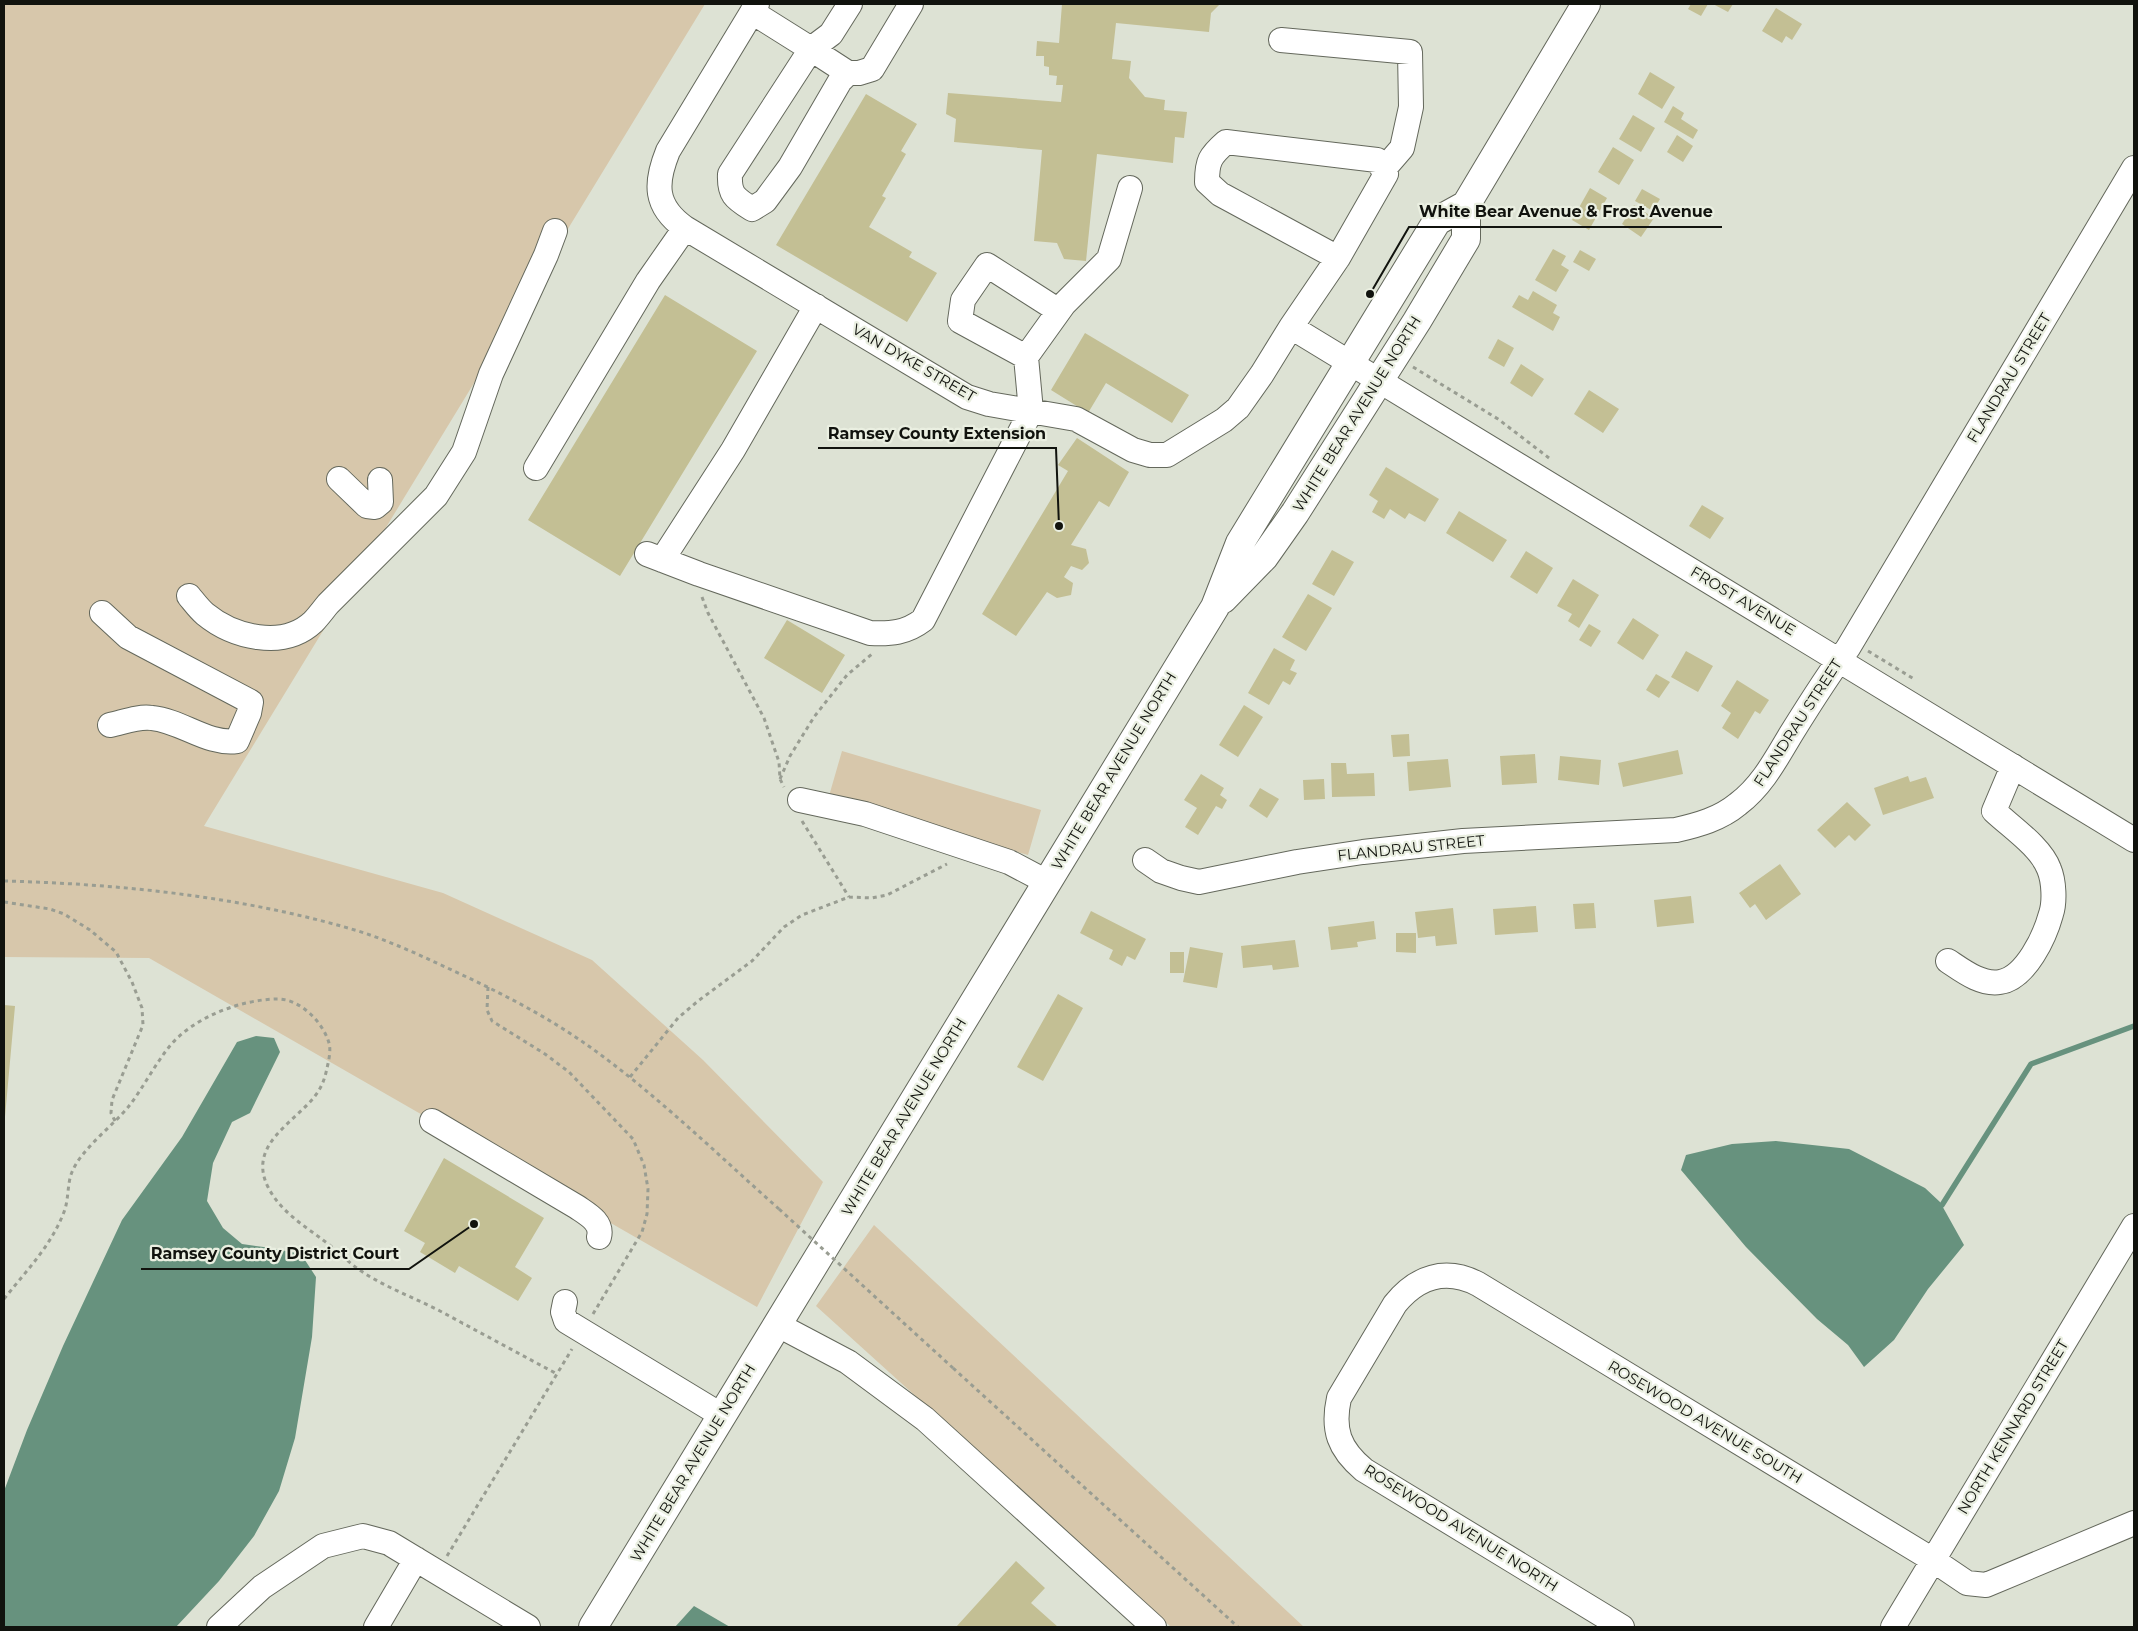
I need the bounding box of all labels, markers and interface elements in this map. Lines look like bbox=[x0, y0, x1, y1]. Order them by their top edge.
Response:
callout: White Bear Avenue & Frost Avenue bbox=[1409, 196, 1722, 227]
text: White Bear Avenue & Frost Avenue bbox=[1419, 202, 1713, 221]
street label: FLANDRAU STREET bbox=[1962, 309, 2055, 446]
street label: WHITE BEAR AVENUE NORTH bbox=[1288, 312, 1425, 515]
street label: VAN DYKE STREET bbox=[849, 319, 980, 406]
callout: Ramsey County Extension bbox=[818, 417, 1056, 448]
text: Ramsey County Extension bbox=[828, 424, 1046, 443]
street label: FROST AVENUE bbox=[1687, 562, 1799, 639]
street label: FLANDRAU STREET bbox=[1749, 655, 1846, 790]
street label: WHITE BEAR AVENUE NORTH bbox=[1047, 668, 1180, 873]
street label: FLANDRAU STREET bbox=[1336, 830, 1486, 865]
street label: WHITE BEAR AVENUE NORTH bbox=[837, 1014, 970, 1219]
callout: Ramsey County District Court bbox=[141, 1238, 409, 1269]
text: Ramsey County District Court bbox=[151, 1244, 399, 1263]
street label: NORTH KENNARD STREET bbox=[1953, 1336, 2073, 1518]
street label: ROSEWOOD AVENUE SOUTH bbox=[1605, 1356, 1806, 1487]
street label: WHITE BEAR AVENUE NORTH bbox=[626, 1360, 759, 1565]
street label: ROSEWOOD AVENUE NORTH bbox=[1361, 1460, 1562, 1595]

